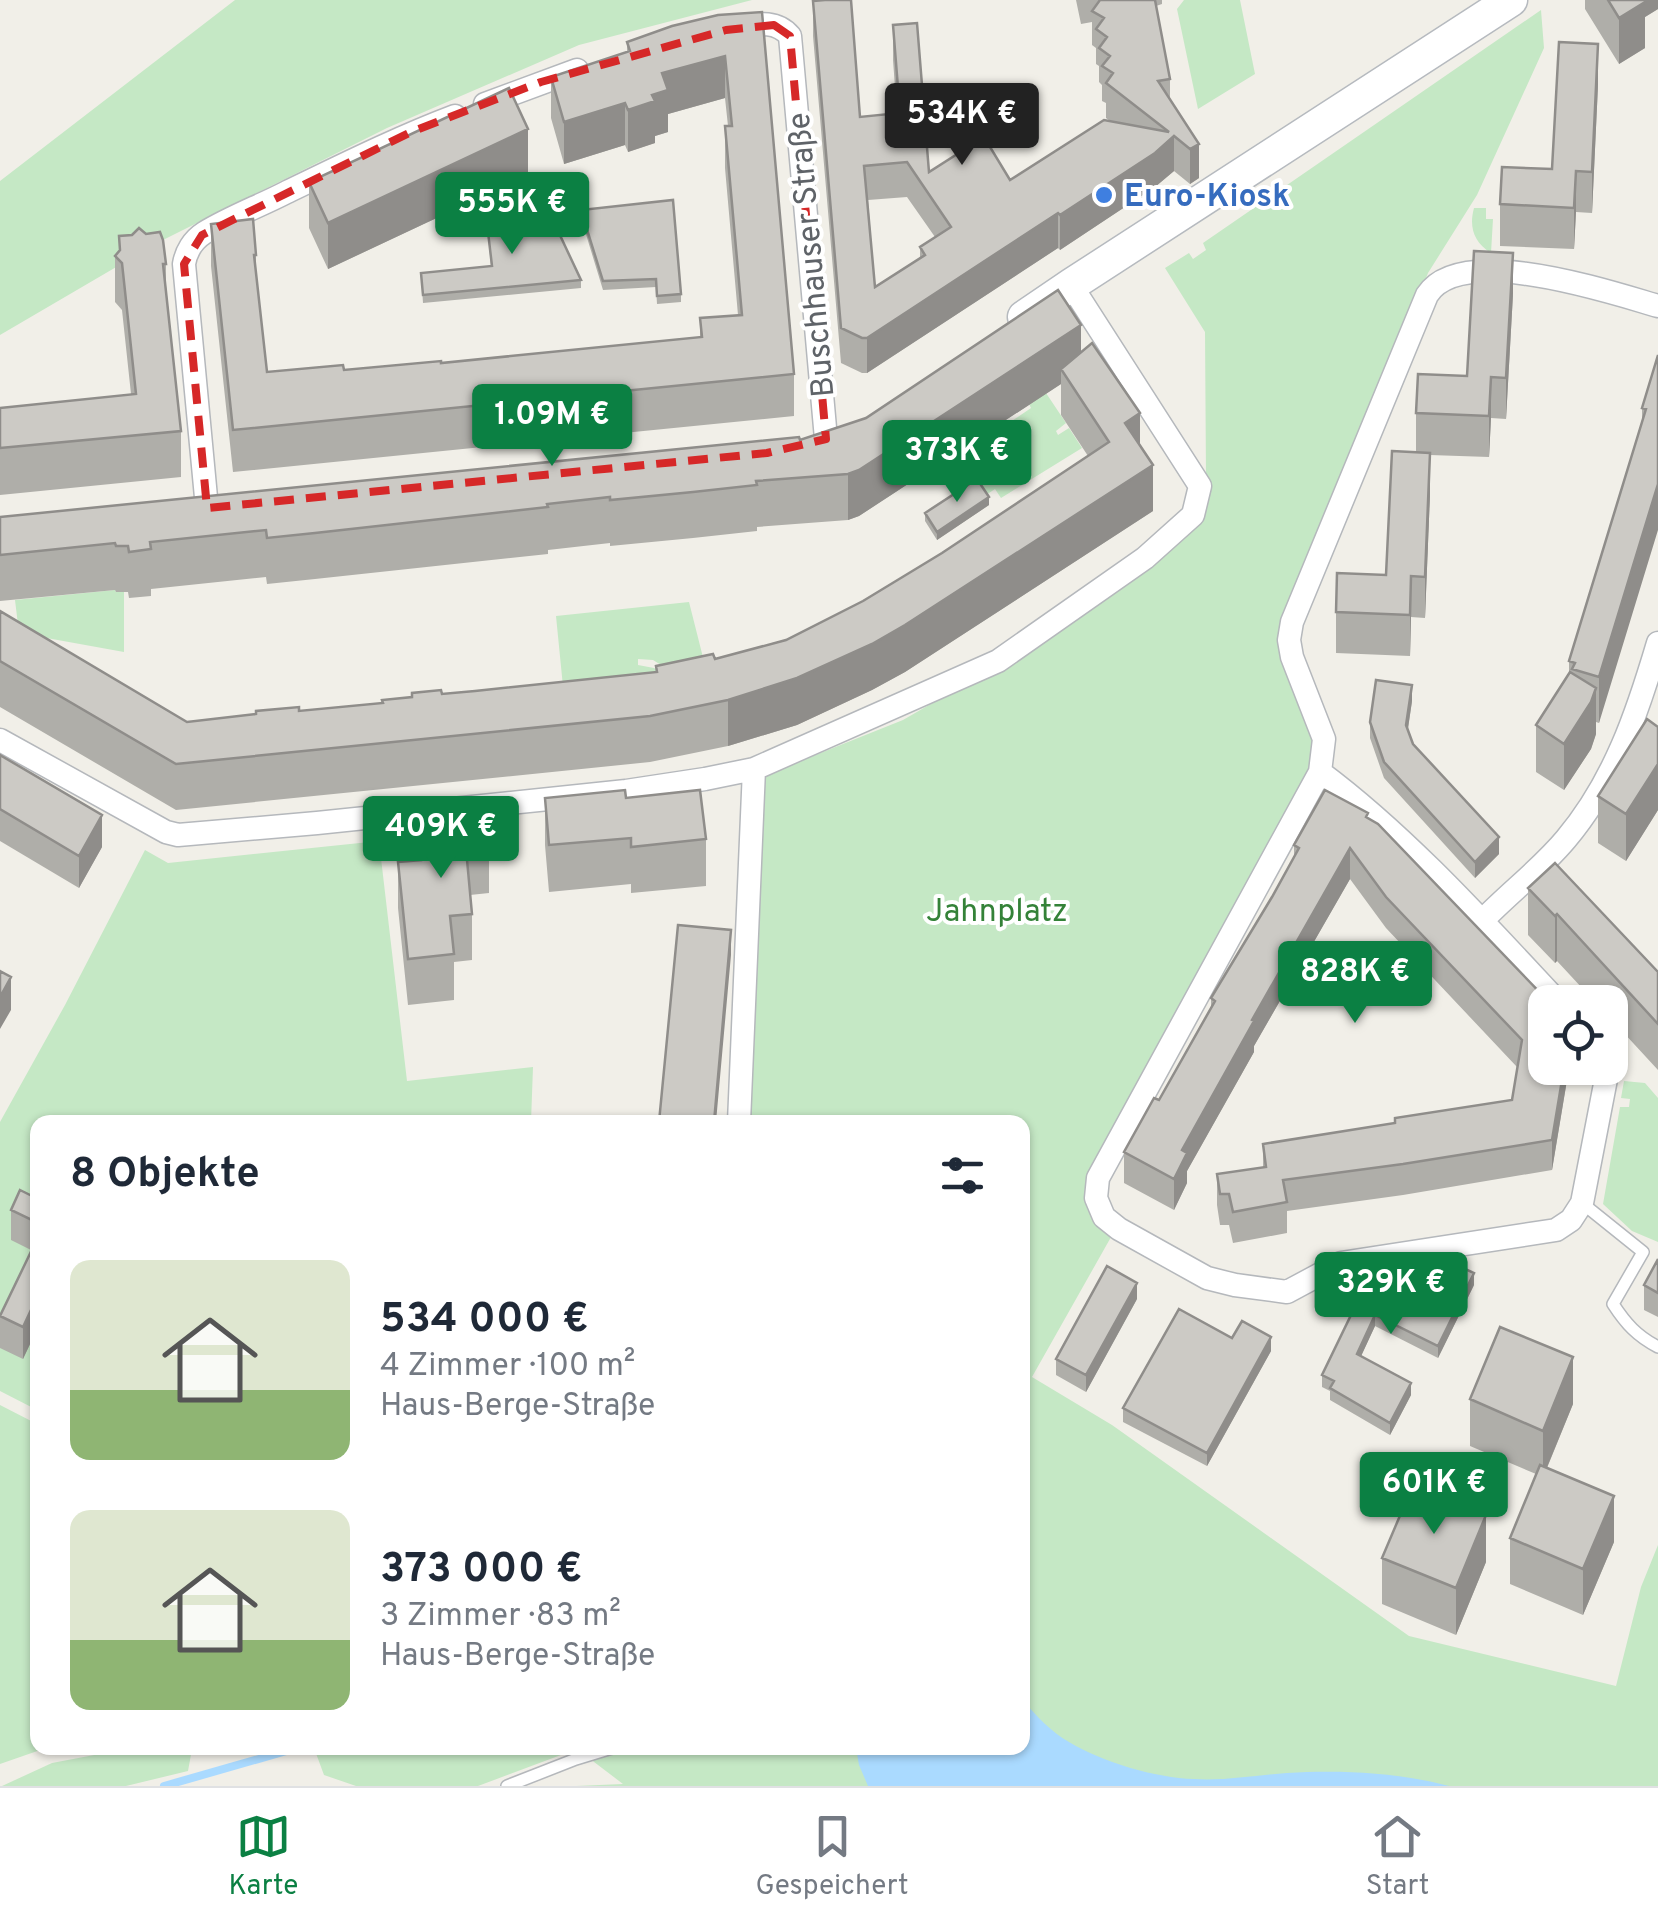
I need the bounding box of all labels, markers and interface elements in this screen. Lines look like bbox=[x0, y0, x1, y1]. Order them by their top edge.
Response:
pin: 534K € bbox=[881, 83, 1043, 168]
text: 534K € bbox=[907, 95, 1017, 135]
street label: Buschhauser Straße bbox=[781, 110, 845, 399]
pin: 555K € bbox=[431, 172, 593, 257]
place label: Euro-Kiosk bbox=[1124, 178, 1290, 218]
text: 555K € bbox=[457, 184, 567, 224]
marker: Euro-Kiosk bbox=[1093, 184, 1115, 206]
pin: 1.09M € bbox=[460, 384, 644, 469]
text: 1.09M € bbox=[494, 396, 610, 436]
pin: 373K € bbox=[876, 420, 1038, 505]
text: 373K € bbox=[904, 432, 1010, 472]
pin: 409K € bbox=[360, 796, 522, 881]
text: 409K € bbox=[385, 808, 497, 848]
park label: Jahnplatz bbox=[926, 893, 1068, 933]
pin: 828K € bbox=[1274, 941, 1436, 1026]
text: 828K € bbox=[1300, 953, 1410, 993]
map controls bbox=[1528, 985, 1628, 1085]
button: locate bbox=[1528, 985, 1628, 1085]
icon: filters bbox=[935, 1148, 990, 1203]
text: 8 Objekte bbox=[70, 1149, 260, 1202]
pin: 329K € bbox=[1310, 1252, 1472, 1337]
text: 329K € bbox=[1337, 1264, 1445, 1304]
text: 534 000 € bbox=[380, 1294, 589, 1347]
icon: home bbox=[150, 1300, 270, 1420]
text: 4 Zimmer · 100 m² bbox=[380, 1347, 635, 1387]
text: Haus-Berge-Straße bbox=[380, 1387, 655, 1427]
pin: 601K € bbox=[1353, 1452, 1515, 1537]
text: 601K € bbox=[1382, 1464, 1486, 1504]
text: 373 000 € bbox=[380, 1544, 582, 1597]
icon: home bbox=[150, 1550, 270, 1670]
text: 3 Zimmer · 83 m² bbox=[380, 1597, 621, 1637]
text: Haus-Berge-Straße bbox=[380, 1637, 655, 1677]
tab: Karte bbox=[229, 1809, 298, 1905]
tab: Gespeichert bbox=[755, 1809, 909, 1905]
tab: Start bbox=[1366, 1809, 1429, 1905]

